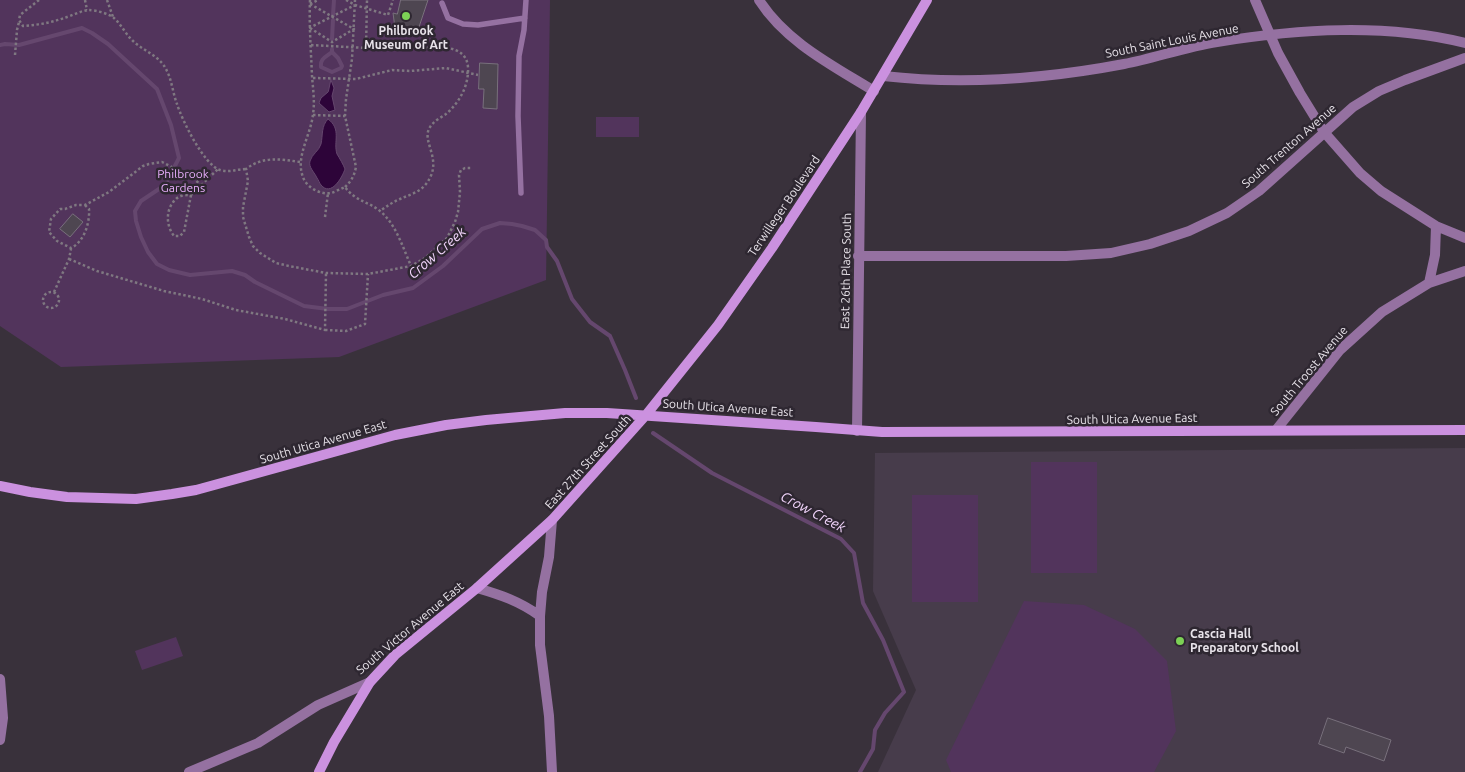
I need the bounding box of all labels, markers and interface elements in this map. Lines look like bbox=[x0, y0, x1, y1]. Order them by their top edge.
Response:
marker: Philbrook Museum of Art bbox=[400, 10, 412, 22]
street label: South Saint Louis Avenue bbox=[1104, 21, 1240, 61]
place label: Philbrook Museum of Art bbox=[364, 24, 448, 52]
street label: South Trenton Avenue bbox=[1239, 101, 1339, 191]
street label: Terwilleger Boulevard bbox=[745, 153, 823, 259]
park label: Philbrook Gardens bbox=[157, 167, 209, 195]
street label: East 26th Place South bbox=[838, 213, 854, 329]
water label: Crow Creek bbox=[405, 223, 469, 283]
street label: South Troost Avenue bbox=[1267, 323, 1351, 419]
street label: South Utica Avenue East bbox=[662, 396, 794, 420]
street label: South Utica Avenue East bbox=[1067, 411, 1197, 427]
street label: East 27th Street South bbox=[542, 412, 634, 512]
street label: South Utica Avenue East bbox=[258, 417, 388, 467]
water label: Crow Creek bbox=[778, 488, 848, 536]
street label: South Victor Avenue East bbox=[353, 579, 467, 677]
place label: Cascia Hall Preparatory School bbox=[1190, 627, 1299, 655]
marker: Cascia Hall Preparatory School bbox=[1174, 635, 1186, 647]

